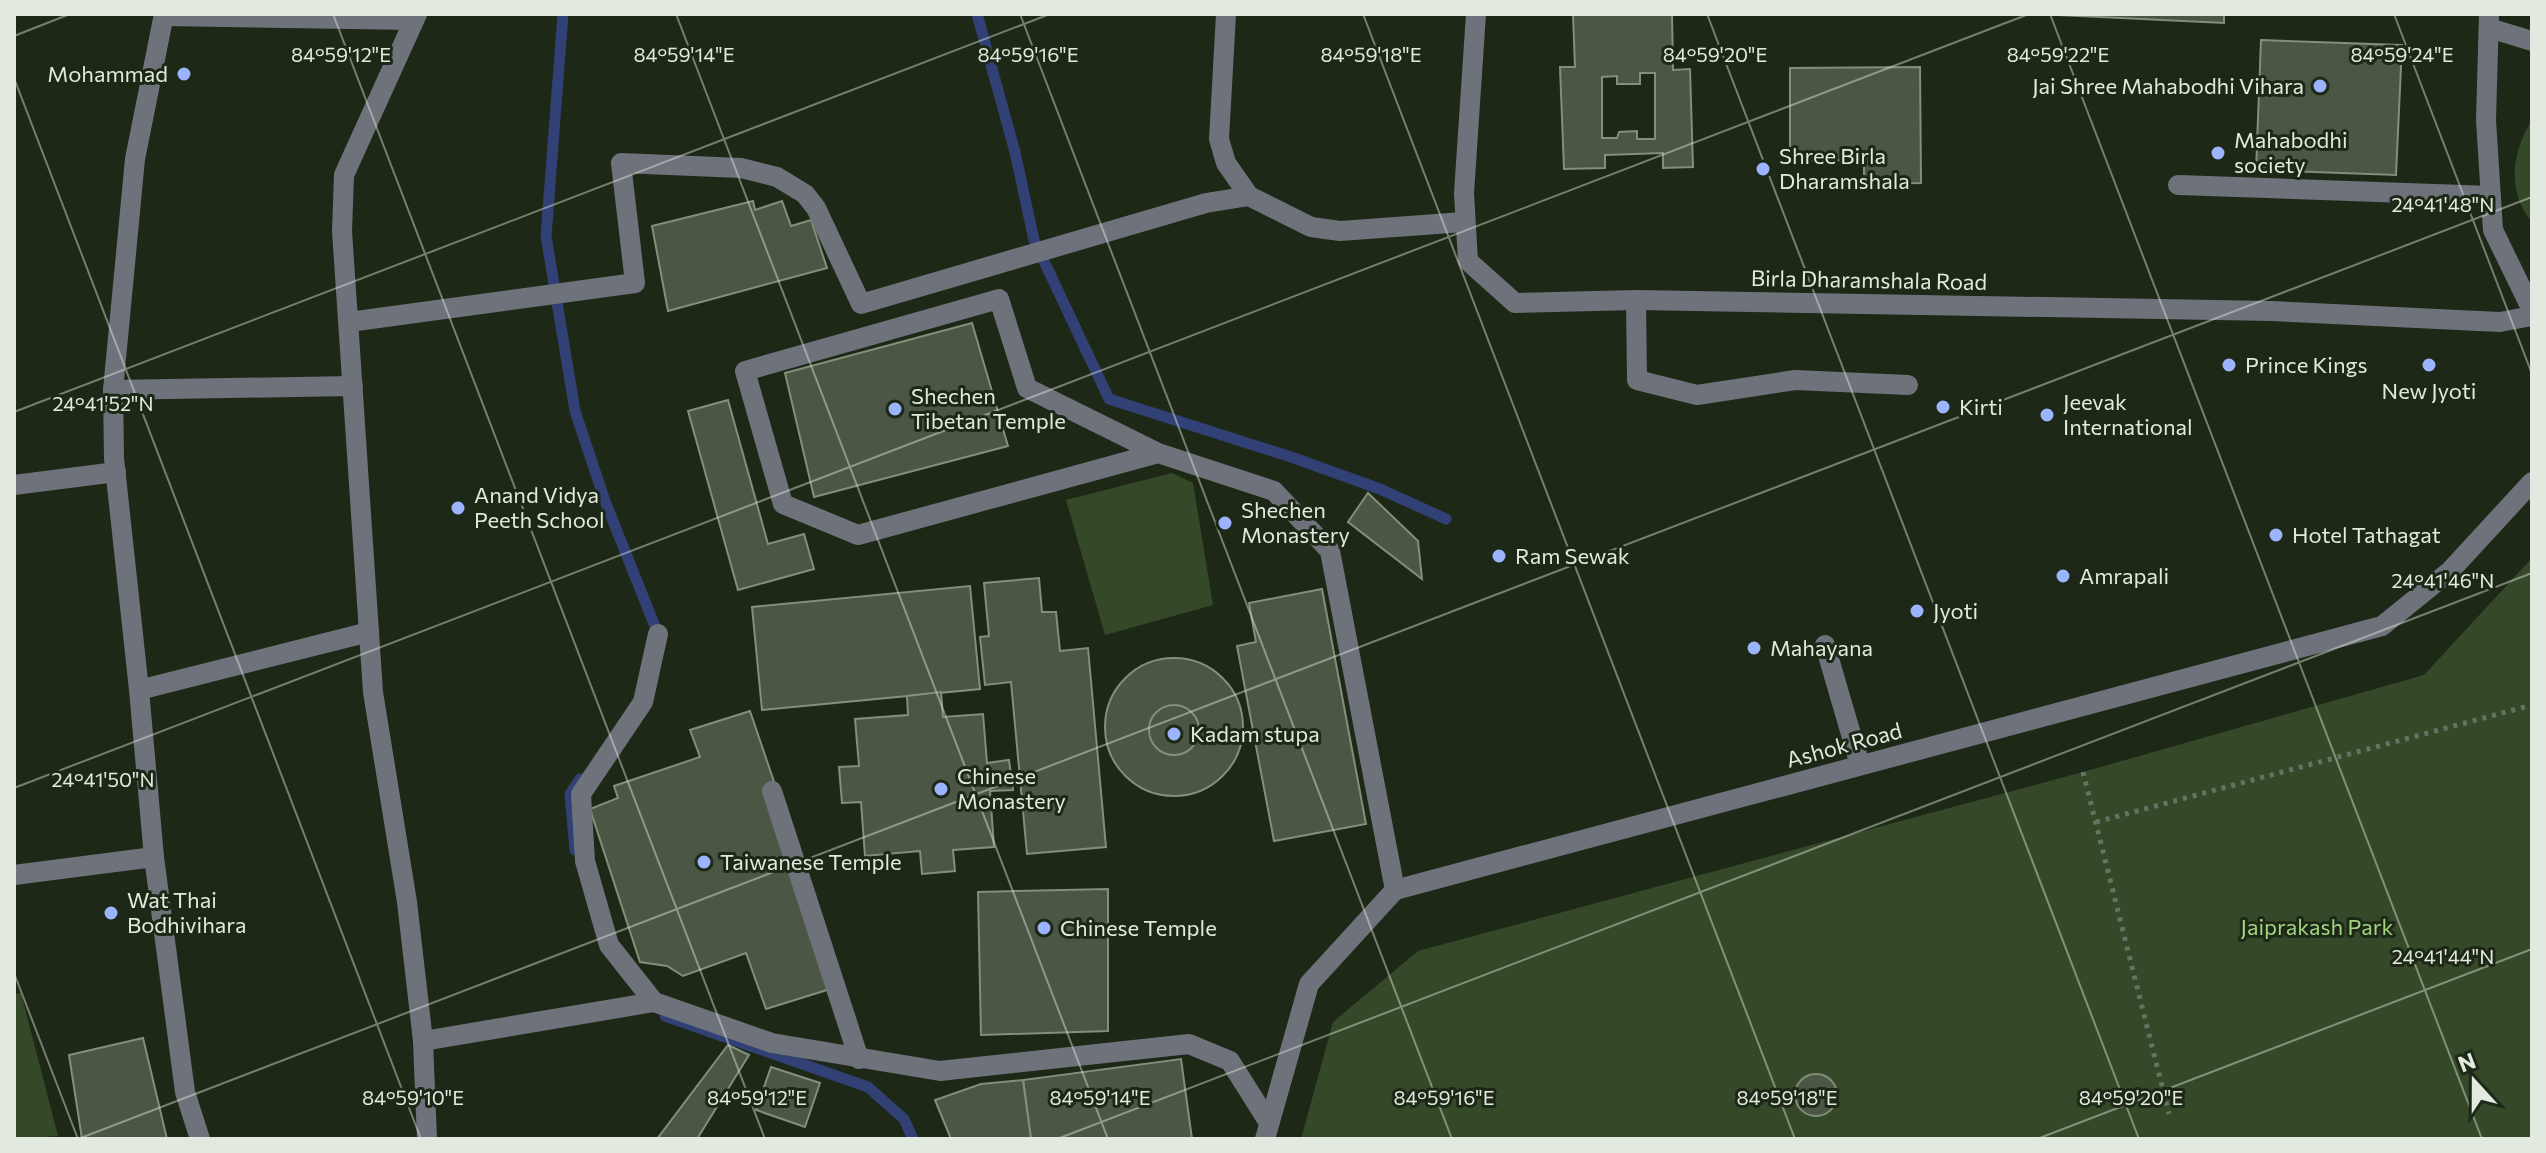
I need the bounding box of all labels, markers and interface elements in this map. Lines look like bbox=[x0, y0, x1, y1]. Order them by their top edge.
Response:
text: 84°59'12"E bbox=[291, 42, 391, 66]
text: 84°59'14"E bbox=[633, 42, 735, 66]
text: 84°59'16"E bbox=[977, 42, 1079, 66]
text: 84°59'18"E bbox=[1320, 42, 1422, 66]
text: 84°59'20"E bbox=[1663, 42, 1767, 66]
text: 84°59'22"E bbox=[2007, 42, 2109, 66]
text: 84°59'24"E bbox=[2350, 42, 2454, 66]
place label: Mohammad bbox=[47, 60, 168, 87]
marker: Mohammad bbox=[175, 65, 193, 83]
place label: Jai Shree Mahabodhi Vihara bbox=[2032, 72, 2304, 99]
marker: Jai Shree Mahabodhi Vihara bbox=[2311, 77, 2329, 95]
place label: Mahabodhi society bbox=[2234, 126, 2348, 178]
place label: Shree Birla Dharamshala bbox=[1779, 142, 1910, 194]
marker: Mahabodhi society bbox=[2209, 144, 2227, 162]
marker: Shree Birla Dharamshala bbox=[1754, 160, 1772, 178]
text: 24°41'48"N bbox=[2392, 192, 2494, 216]
street label: Birla Dharamshala Road bbox=[1751, 264, 1987, 295]
place label: Prince Kings bbox=[2245, 351, 2368, 378]
marker: Prince Kings bbox=[2220, 356, 2238, 374]
marker: New Jyoti bbox=[2420, 356, 2438, 374]
place label: New Jyoti bbox=[2382, 377, 2476, 404]
place label: Shechen Tibetan Temple bbox=[911, 382, 1066, 434]
place label: Jeevak International bbox=[2063, 388, 2193, 440]
text: 24°41'52"N bbox=[52, 391, 154, 415]
place label: Kirti bbox=[1959, 393, 2003, 420]
marker: Kirti bbox=[1934, 398, 1952, 416]
marker: Shechen Tibetan Temple bbox=[886, 400, 904, 418]
marker: Jeevak International bbox=[2038, 406, 2056, 424]
place label: Anand Vidya Peeth School bbox=[474, 481, 605, 533]
place label: Shechen Monastery bbox=[1241, 496, 1350, 548]
marker: Anand Vidya Peeth School bbox=[449, 499, 467, 517]
marker: Shechen Monastery bbox=[1216, 514, 1234, 532]
place label: Hotel Tathagat bbox=[2292, 521, 2441, 548]
marker: Hotel Tathagat bbox=[2267, 526, 2285, 544]
place label: Ram Sewak bbox=[1515, 542, 1630, 569]
marker: Ram Sewak bbox=[1490, 547, 1508, 565]
place label: Amrapali bbox=[2079, 562, 2169, 589]
marker: Amrapali bbox=[2054, 567, 2072, 585]
text: 24°41'46"N bbox=[2392, 568, 2494, 592]
place label: Jyoti bbox=[1933, 597, 1978, 624]
marker: Jyoti bbox=[1908, 602, 1926, 620]
place label: Mahayana bbox=[1770, 634, 1873, 661]
marker: Mahayana bbox=[1745, 639, 1763, 657]
street label: Ashok Road bbox=[1783, 716, 1905, 773]
place label: Kadam stupa bbox=[1190, 720, 1320, 747]
marker: Kadam stupa bbox=[1165, 725, 1183, 743]
place label: Chinese Monastery bbox=[957, 762, 1066, 814]
text: 24°41'50"N bbox=[51, 767, 155, 791]
marker: Chinese Monastery bbox=[932, 780, 950, 798]
place label: Taiwanese Temple bbox=[720, 848, 902, 875]
marker: Taiwanese Temple bbox=[695, 853, 713, 871]
place label: Wat Thai Bodhivihara bbox=[127, 886, 246, 938]
marker: Wat Thai Bodhivihara bbox=[102, 904, 120, 922]
park label: Jaiprakash Park bbox=[2241, 913, 2394, 940]
place label: Chinese Temple bbox=[1060, 914, 1217, 941]
marker: Chinese Temple bbox=[1035, 919, 1053, 937]
text: 24°41'44"N bbox=[2392, 944, 2494, 968]
north arrow bbox=[2434, 1041, 2514, 1121]
text: N bbox=[2454, 1046, 2479, 1077]
text: 84°59'10"E bbox=[362, 1085, 464, 1109]
text: 84°59'12"E bbox=[707, 1085, 807, 1109]
text: 84°59'14"E bbox=[1049, 1085, 1151, 1109]
text: 84°59'16"E bbox=[1393, 1085, 1495, 1109]
text: 84°59'18"E bbox=[1736, 1085, 1838, 1109]
text: 84°59'20"E bbox=[2079, 1085, 2183, 1109]

